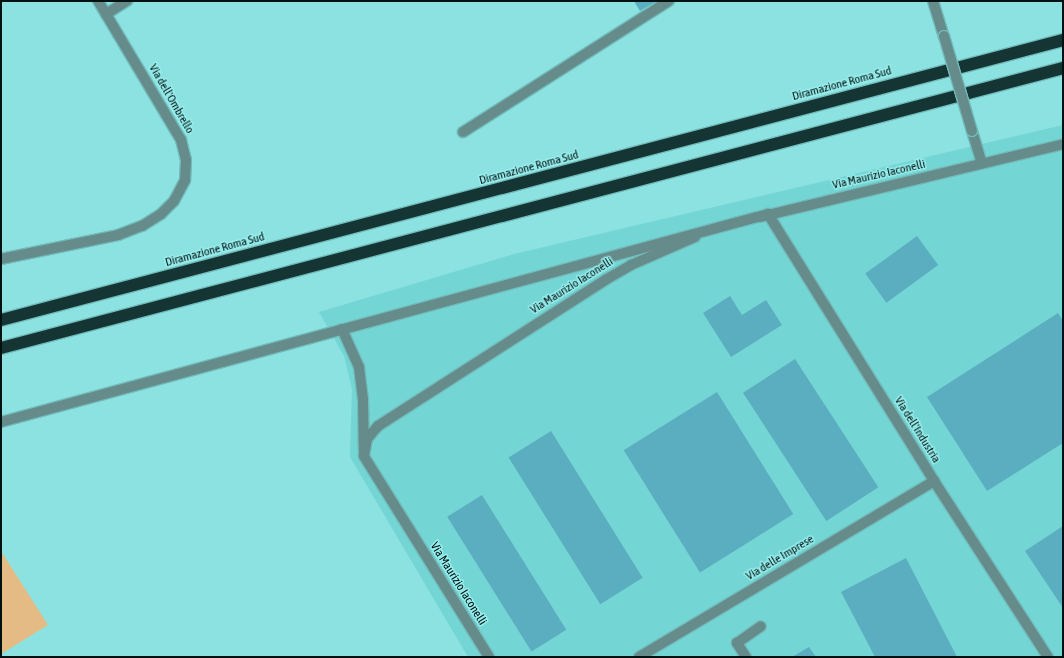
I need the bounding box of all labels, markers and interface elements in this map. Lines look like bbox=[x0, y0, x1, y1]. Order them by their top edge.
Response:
street label: Via dell'Ombrello bbox=[145, 62, 197, 136]
street label: Diramazione Roma Sud bbox=[791, 64, 893, 104]
street label: Diramazione Roma Sud bbox=[478, 148, 580, 188]
street label: Via Maurizio Iaconelli bbox=[831, 157, 927, 193]
street label: Diramazione Roma Sud bbox=[164, 230, 266, 270]
street label: Via Maurizio Iaconelli bbox=[528, 255, 616, 317]
street label: Via dell'Industria bbox=[891, 394, 943, 466]
street label: Via delle Imprese bbox=[744, 532, 816, 584]
street label: Via Maurizio Iaconelli bbox=[427, 540, 489, 628]

